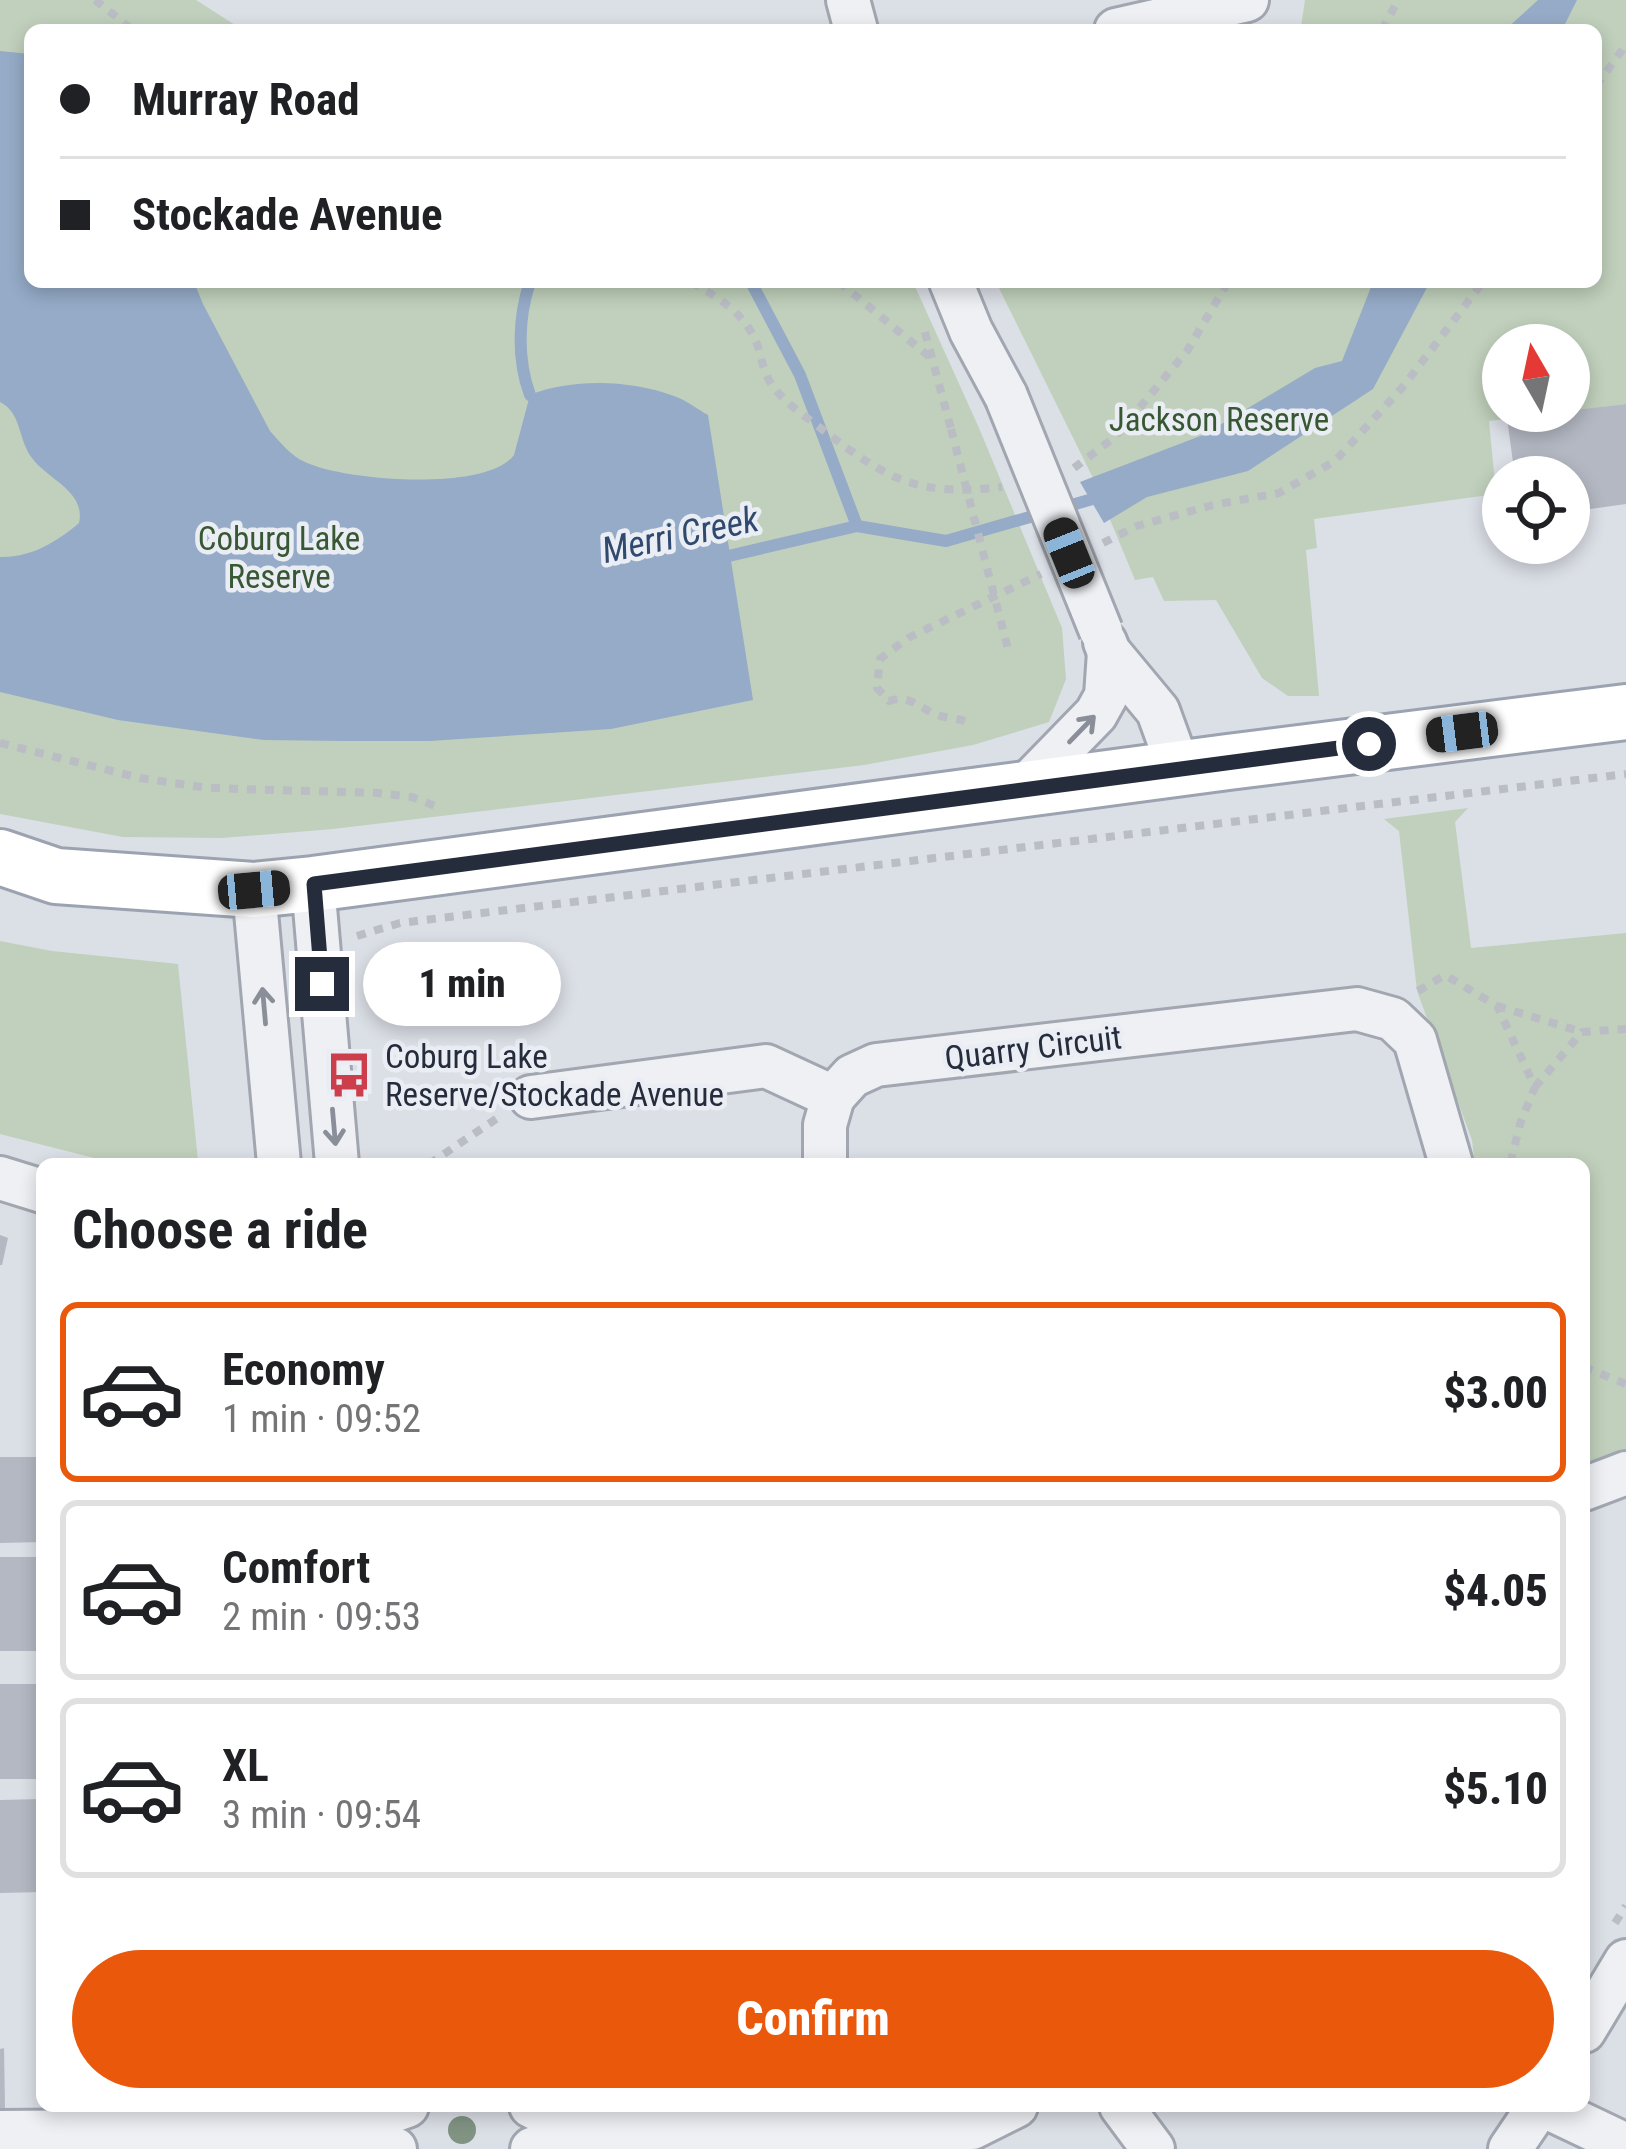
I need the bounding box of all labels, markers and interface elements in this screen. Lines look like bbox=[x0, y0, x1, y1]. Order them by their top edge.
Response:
text: Murray Road bbox=[132, 73, 359, 126]
text: Stockade Avenue bbox=[132, 188, 442, 241]
north arrow bbox=[1482, 324, 1590, 432]
map controls bbox=[1482, 324, 1590, 564]
park label: Jackson Reserve bbox=[1109, 400, 1329, 439]
button: locate bbox=[1482, 456, 1590, 564]
water label: Merri Creek bbox=[598, 498, 763, 572]
car bbox=[1039, 513, 1099, 593]
park label: Coburg Lake Reserve bbox=[198, 519, 360, 596]
car bbox=[1424, 710, 1500, 754]
one-way arrow bbox=[1068, 715, 1096, 744]
route start bbox=[1342, 717, 1396, 771]
car bbox=[217, 869, 291, 911]
callout: 1 min bbox=[364, 942, 562, 1026]
route end bbox=[295, 957, 349, 1011]
text: 1 min bbox=[419, 961, 505, 1007]
one-way arrow bbox=[252, 987, 275, 1026]
street label: Quarry Circuit bbox=[942, 1017, 1124, 1078]
place label: Coburg Lake Reserve/Stockade Avenue bbox=[385, 1037, 724, 1114]
bus stop icon: Coburg Lake Reserve/Stockade Avenue bbox=[324, 1050, 374, 1100]
one-way arrow bbox=[323, 1107, 346, 1146]
text: Choose a ride bbox=[72, 1198, 368, 1261]
icon: car bbox=[78, 1338, 186, 1446]
text: Economy bbox=[222, 1343, 385, 1396]
text: $3.00 bbox=[1443, 1366, 1548, 1419]
text: 1 min · 09:52 bbox=[222, 1396, 421, 1442]
icon: car bbox=[78, 1536, 186, 1644]
text: Comfort bbox=[222, 1541, 370, 1594]
text: $4.05 bbox=[1443, 1564, 1548, 1617]
text: 2 min · 09:53 bbox=[222, 1594, 421, 1640]
icon: car bbox=[78, 1734, 186, 1842]
text: XL bbox=[222, 1739, 269, 1792]
text: $5.10 bbox=[1443, 1762, 1548, 1815]
text: 3 min · 09:54 bbox=[222, 1792, 421, 1838]
button: Confirm bbox=[72, 1950, 1554, 2088]

